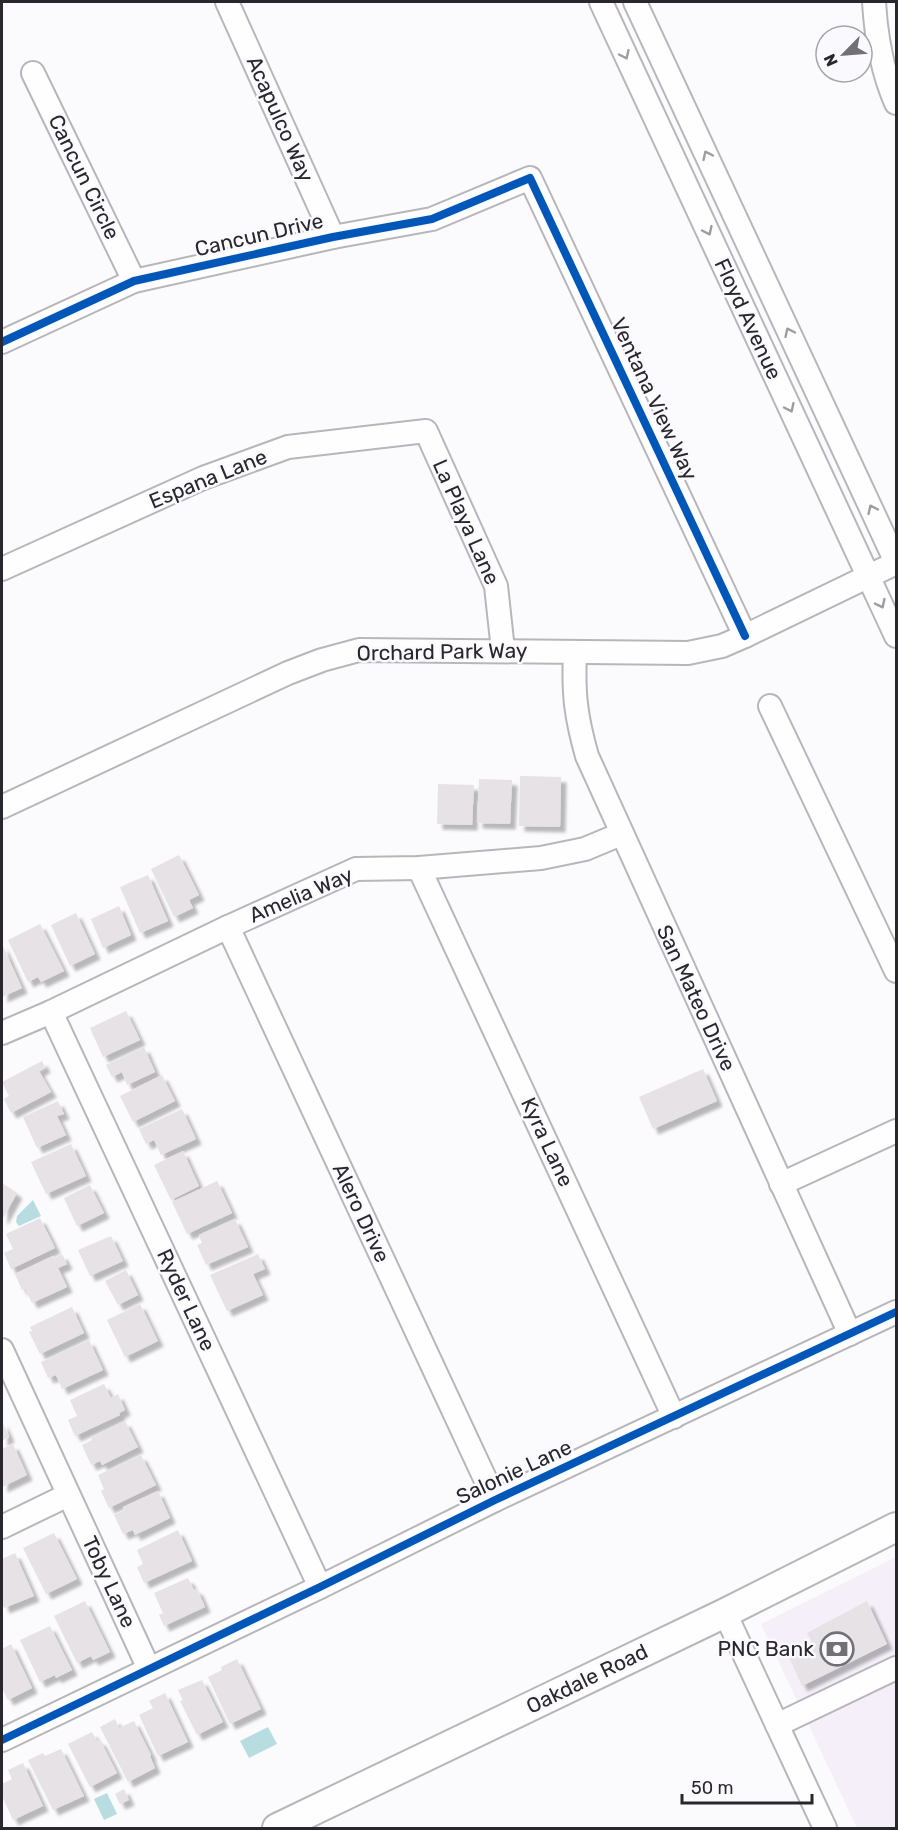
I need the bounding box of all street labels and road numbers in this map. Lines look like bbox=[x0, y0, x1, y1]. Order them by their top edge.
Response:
street label: Acapulco Way bbox=[242, 52, 320, 186]
street label: Cancun Circle bbox=[43, 110, 125, 243]
street label: Cancun Drive bbox=[192, 208, 325, 261]
street label: Floyd Avenue bbox=[709, 254, 787, 383]
street label: Ventana View Way bbox=[606, 314, 703, 484]
street label: Espana Lane bbox=[145, 444, 270, 514]
street label: La Playa Lane bbox=[428, 455, 505, 588]
street label: Orchard Park Way bbox=[356, 638, 528, 665]
street label: Amelia Way bbox=[245, 861, 357, 928]
street label: San Mateo Drive bbox=[652, 921, 741, 1075]
street label: Kyra Lane bbox=[516, 1093, 579, 1190]
street label: Alero Drive bbox=[328, 1159, 395, 1266]
street label: Ryder Lane bbox=[152, 1245, 221, 1355]
street label: Salonie Lane bbox=[452, 1434, 575, 1509]
street label: Toby Lane bbox=[77, 1532, 142, 1632]
street label: Oakdale Road bbox=[522, 1638, 652, 1719]

